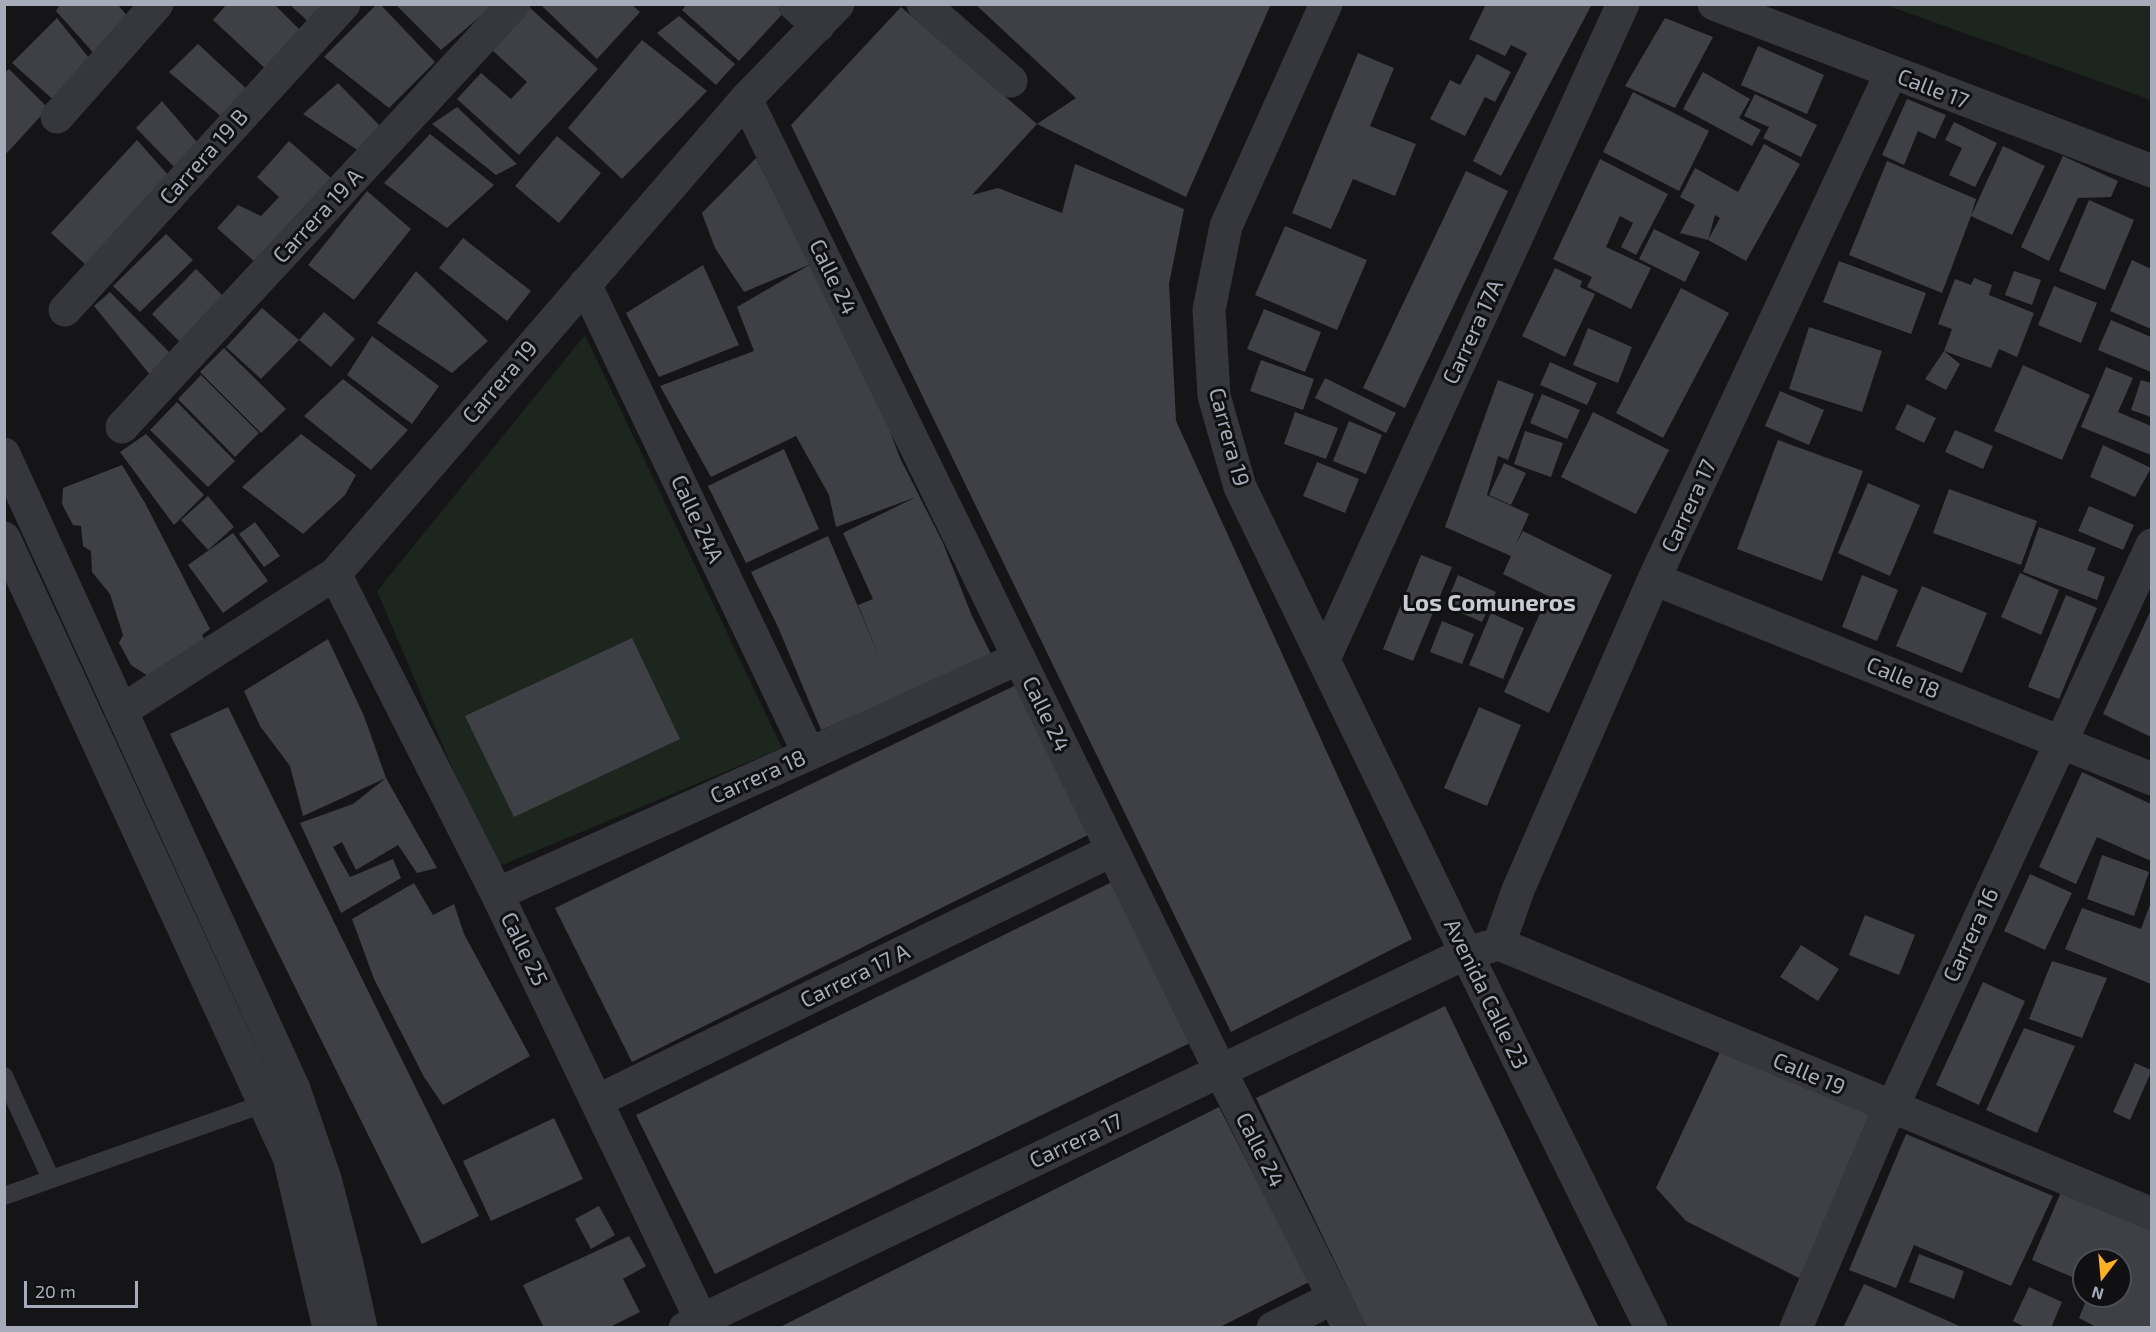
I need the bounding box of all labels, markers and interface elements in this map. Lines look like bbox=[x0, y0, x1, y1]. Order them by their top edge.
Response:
street label: Calle 17 bbox=[1894, 63, 1972, 115]
street label: Carrera 19 B bbox=[154, 104, 254, 210]
street label: Carrera 19 A bbox=[268, 163, 368, 269]
street label: Calle 24 bbox=[804, 235, 862, 319]
street label: Carrera 17A bbox=[1437, 275, 1509, 389]
street label: Carrera 19 bbox=[457, 335, 543, 429]
street label: Carrera 19 bbox=[1203, 385, 1255, 489]
street label: Carrera 17 bbox=[1656, 455, 1722, 557]
street label: Calle 24A bbox=[665, 471, 729, 567]
district label: Los Comuneros bbox=[1402, 589, 1576, 617]
street label: Calle 18 bbox=[1863, 651, 1943, 705]
street label: Calle 24 bbox=[1017, 672, 1075, 756]
street label: Carrera 18 bbox=[706, 744, 810, 810]
street label: Carrera 16 bbox=[1938, 884, 2004, 986]
street label: Calle 25 bbox=[495, 908, 553, 990]
street label: Avenida Calle 23 bbox=[1438, 915, 1534, 1073]
street label: Carrera 17 A bbox=[796, 938, 914, 1014]
street label: Calle 19 bbox=[1769, 1047, 1849, 1101]
street label: Carrera 17 bbox=[1025, 1108, 1127, 1174]
street label: Calle 24 bbox=[1230, 1108, 1290, 1192]
north arrow bbox=[2072, 1248, 2132, 1308]
scale bar bbox=[27, 1269, 141, 1307]
text: 20 m bbox=[35, 1280, 76, 1302]
text: N bbox=[2089, 1283, 2106, 1305]

